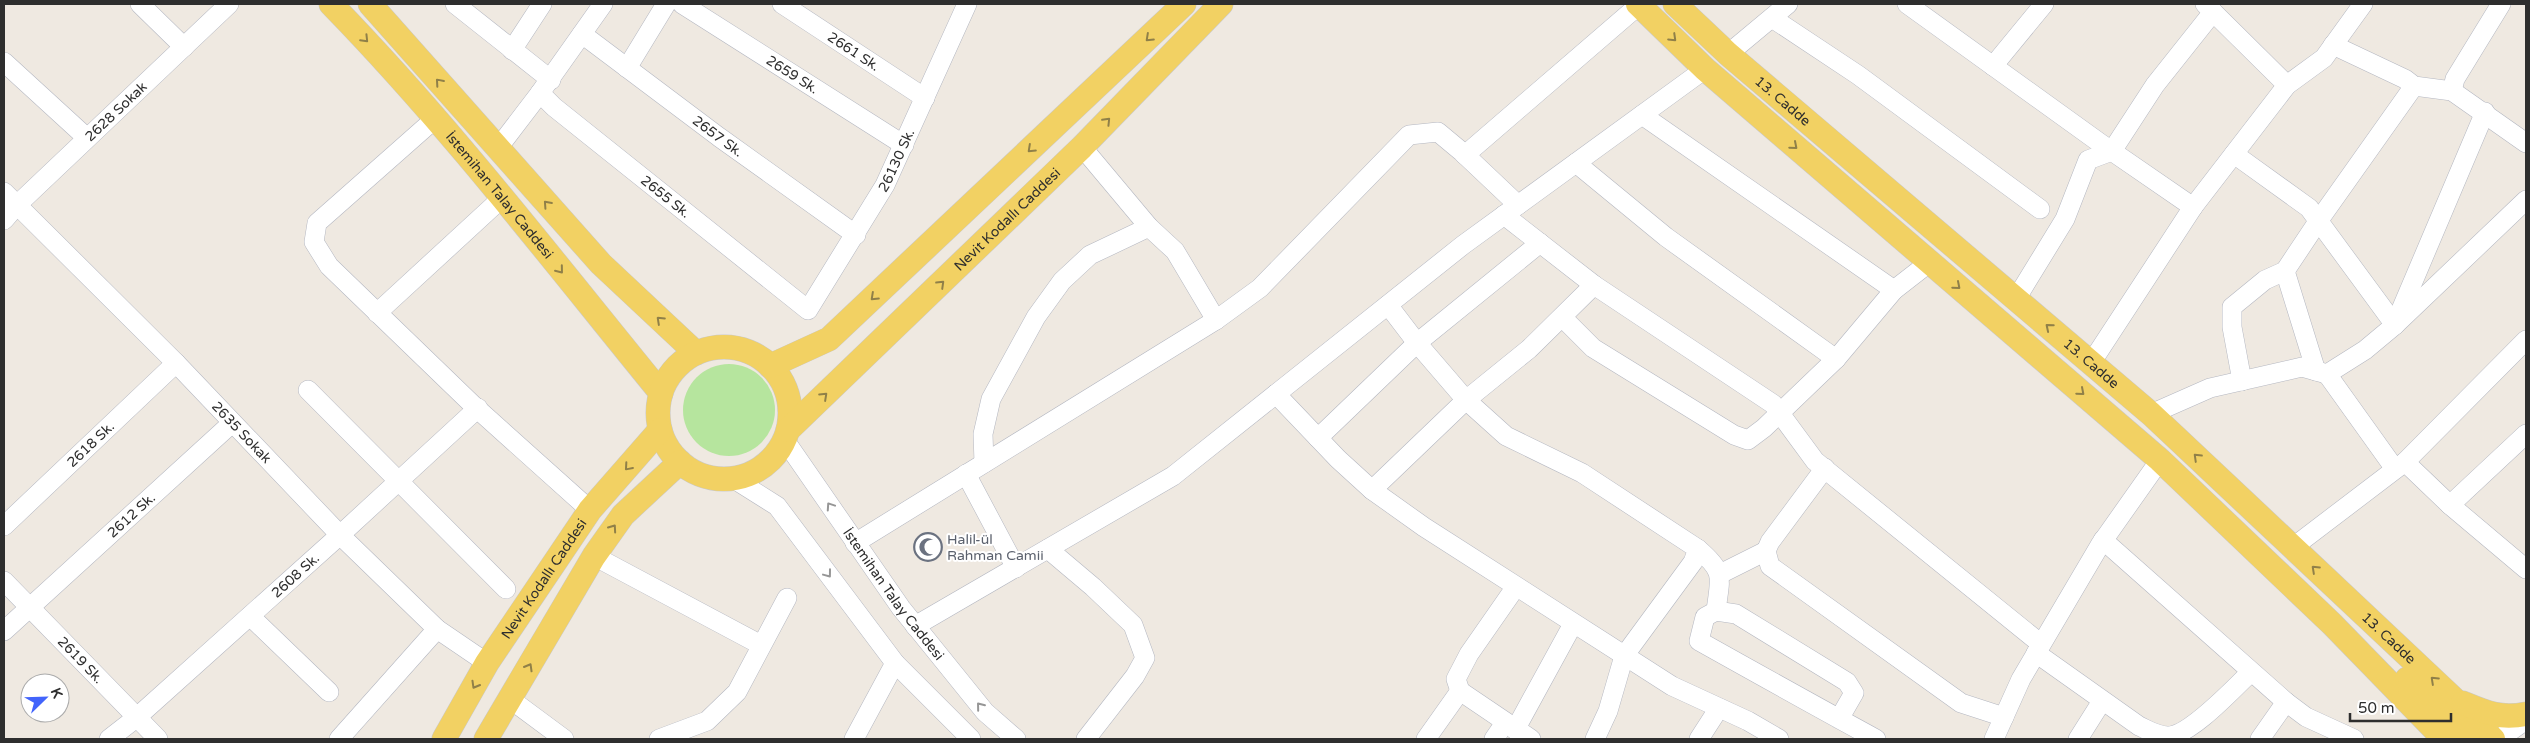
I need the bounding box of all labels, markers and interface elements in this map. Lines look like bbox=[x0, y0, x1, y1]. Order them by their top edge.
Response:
street label: 2661 Sk. bbox=[825, 28, 883, 74]
one-way arrow bbox=[1146, 32, 1155, 41]
one-way arrow bbox=[1667, 32, 1676, 41]
one-way arrow bbox=[360, 33, 369, 42]
street label: 2659 Sk. bbox=[763, 51, 822, 97]
street label: 13. Cadde bbox=[1751, 72, 1814, 129]
street label: 2628 Sokak bbox=[81, 78, 151, 145]
one-way arrow bbox=[436, 78, 445, 87]
street label: 2657 Sk. bbox=[689, 112, 747, 160]
one-way arrow bbox=[1101, 118, 1110, 127]
street label: 26130 Sk. bbox=[874, 126, 918, 195]
street label: İstemihan Talay Caddesi bbox=[442, 128, 557, 262]
one-way arrow bbox=[1789, 140, 1798, 149]
one-way arrow bbox=[1027, 143, 1036, 152]
street label: Nevit Kodallı Caddesi bbox=[950, 164, 1064, 274]
street label: 2655 Sk. bbox=[638, 171, 694, 221]
one-way arrow bbox=[544, 200, 553, 209]
one-way arrow bbox=[555, 264, 563, 273]
one-way arrow bbox=[1952, 280, 1961, 289]
one-way arrow bbox=[935, 281, 944, 290]
one-way arrow bbox=[871, 291, 880, 300]
one-way arrow bbox=[657, 317, 666, 326]
one-way arrow bbox=[2045, 323, 2054, 332]
street label: 13. Cadde bbox=[2060, 335, 2123, 392]
one-way arrow bbox=[2075, 386, 2084, 395]
one-way arrow bbox=[818, 393, 827, 402]
street label: 2635 Sokak bbox=[208, 398, 276, 467]
street label: 2618 Sk. bbox=[63, 418, 117, 470]
one-way arrow bbox=[2194, 454, 2203, 463]
one-way arrow bbox=[625, 461, 634, 470]
street label: 2612 Sk. bbox=[104, 489, 158, 541]
one-way arrow bbox=[827, 503, 836, 512]
street label: Nevit Kodallı Caddesi bbox=[497, 515, 590, 642]
one-way arrow bbox=[607, 525, 616, 534]
street label: İstemihan Talay Caddesi bbox=[840, 525, 948, 663]
place label: Halil-ül Rahman Camii bbox=[947, 531, 1044, 564]
mosque icon: Halil-ül Rahman Camii bbox=[913, 532, 943, 562]
street label: 2608 Sk. bbox=[268, 549, 323, 601]
one-way arrow bbox=[2311, 566, 2320, 575]
one-way arrow bbox=[822, 568, 831, 578]
street label: 13. Cadde bbox=[2358, 608, 2420, 667]
street label: 2619 Sk. bbox=[54, 633, 107, 687]
one-way arrow bbox=[522, 664, 532, 673]
north arrow bbox=[20, 673, 70, 723]
one-way arrow bbox=[2430, 677, 2439, 686]
one-way arrow bbox=[471, 680, 481, 689]
text: K bbox=[47, 685, 66, 701]
scale bar bbox=[2350, 690, 2451, 722]
text: 50 m bbox=[2358, 699, 2395, 717]
one-way arrow bbox=[978, 703, 986, 712]

